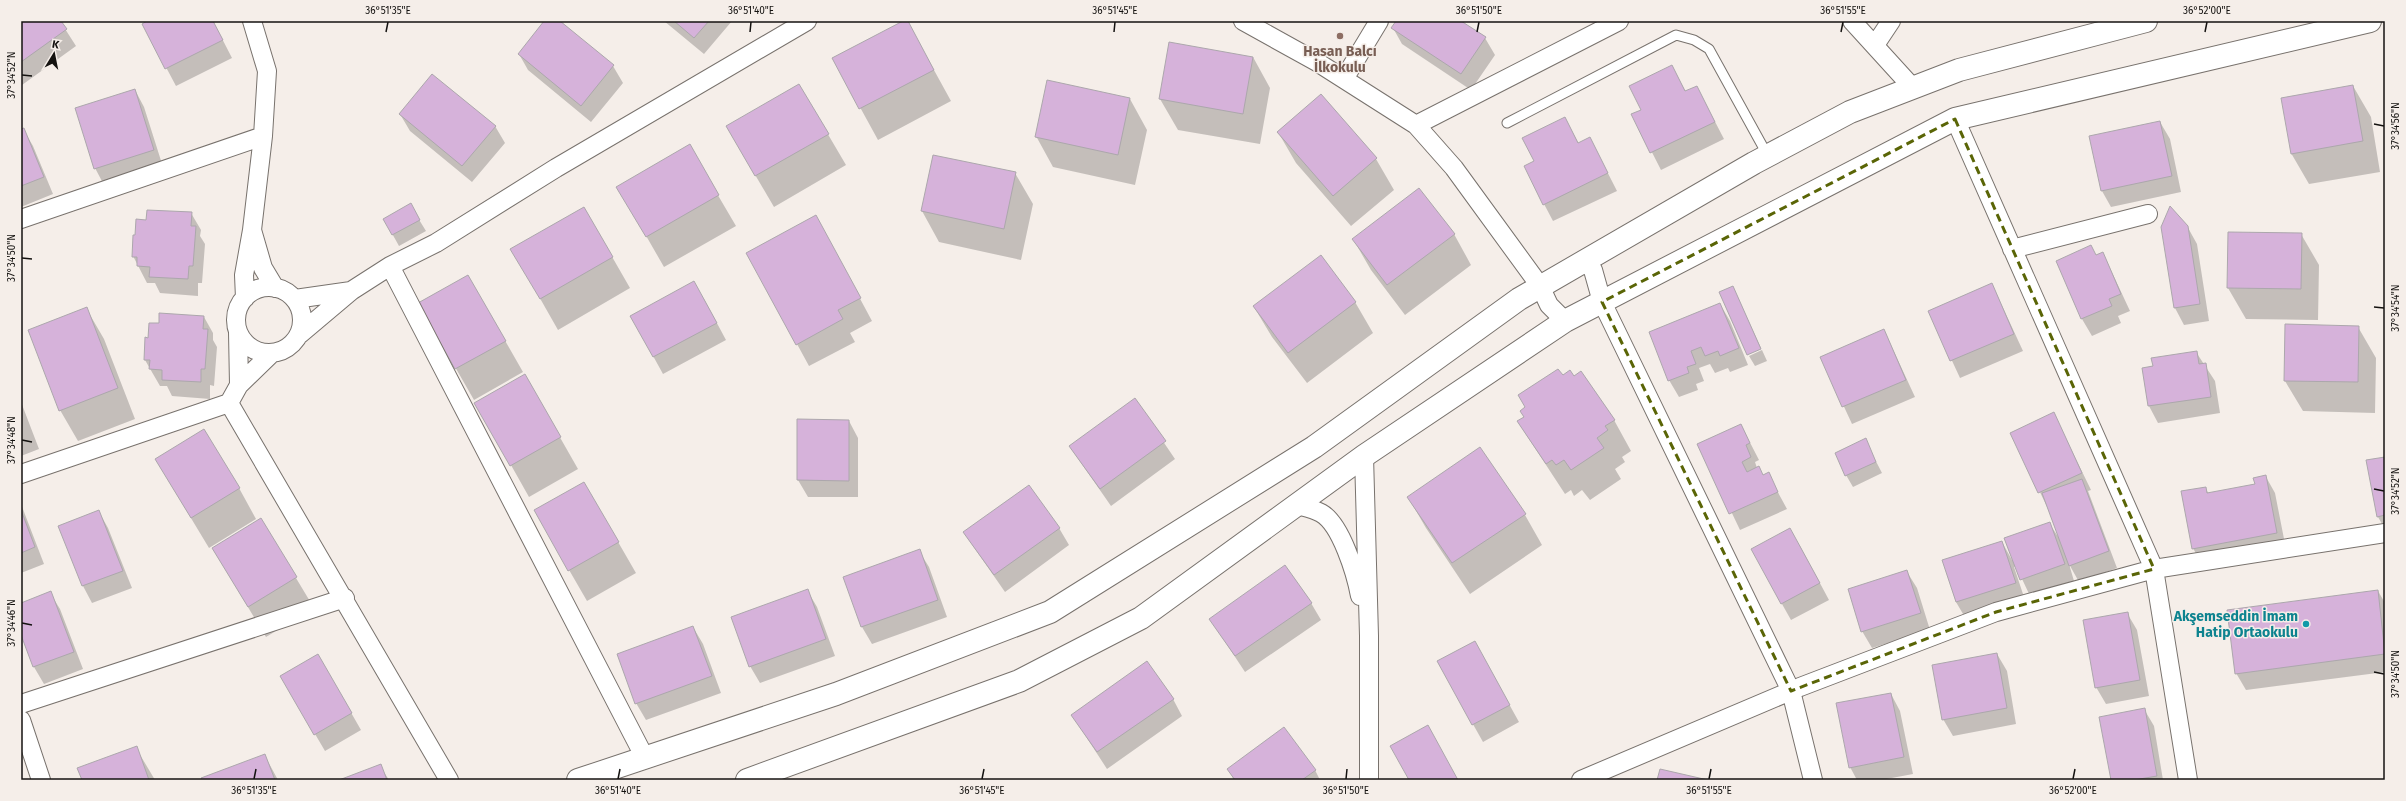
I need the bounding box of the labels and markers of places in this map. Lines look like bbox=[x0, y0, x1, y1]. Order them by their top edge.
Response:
marker: Hasan Balcı İlkokulu bbox=[1335, 31, 1345, 41]
place label: Hasan Balcı İlkokulu bbox=[1303, 43, 1377, 76]
place label: Akşemseddin İmam Hatip Ortaokulu bbox=[2173, 607, 2298, 641]
marker: Akşemseddin İmam Hatip Ortaokulu bbox=[2301, 619, 2311, 629]

